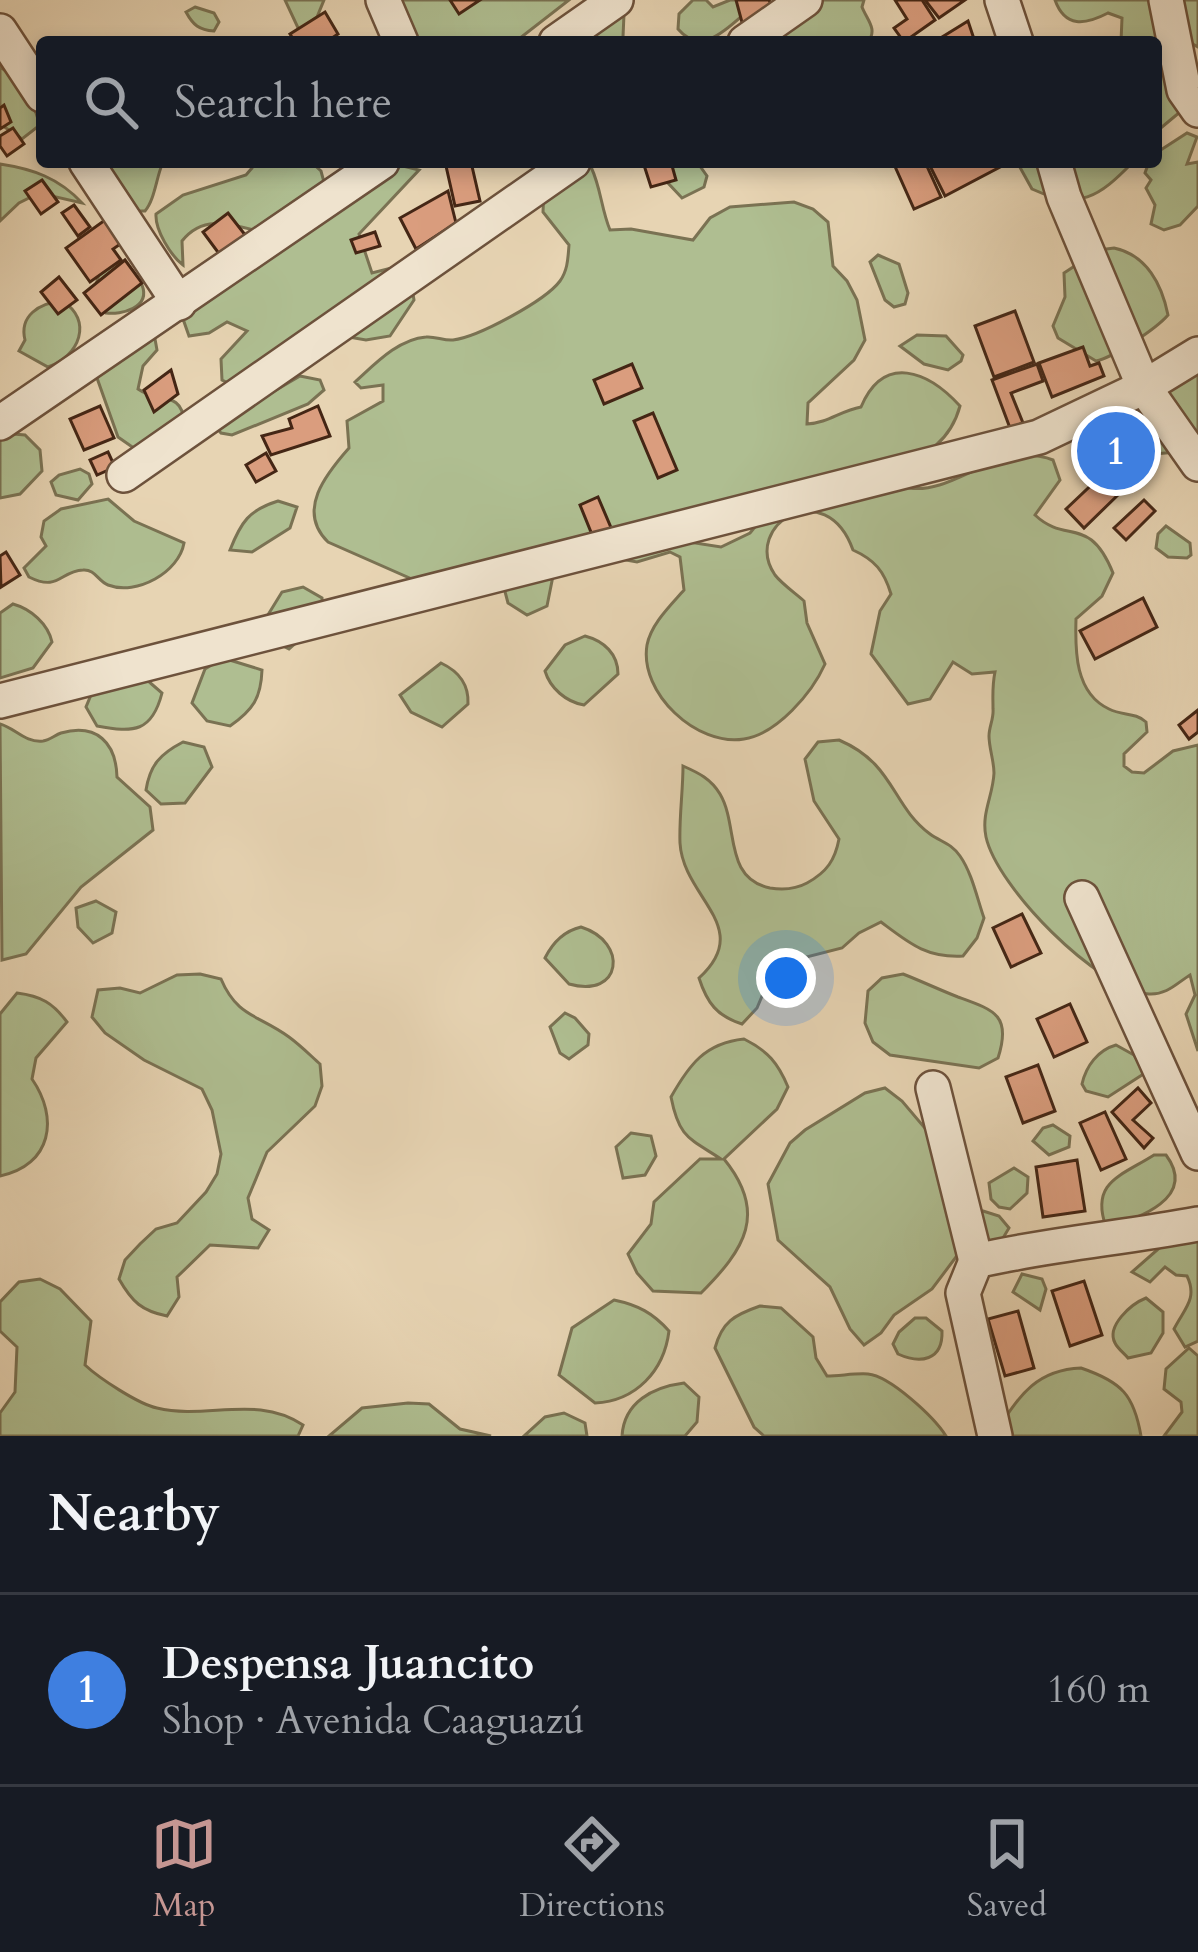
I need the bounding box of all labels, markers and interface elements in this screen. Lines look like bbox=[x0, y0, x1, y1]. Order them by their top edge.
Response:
search box bbox=[36, 36, 1162, 168]
icon: search bbox=[78, 69, 144, 135]
text: Search here bbox=[174, 72, 392, 133]
pin: 1 bbox=[1077, 406, 1155, 496]
your location bbox=[756, 948, 816, 1008]
text: Nearby bbox=[48, 1479, 220, 1549]
text: Despensa Juancito bbox=[162, 1633, 534, 1694]
text: 1 bbox=[77, 1663, 97, 1716]
text: 160 m bbox=[1047, 1663, 1150, 1716]
text: Shop · Avenida Caaguazú bbox=[162, 1694, 584, 1747]
tab: Map bbox=[151, 1811, 217, 1928]
tab: Directions bbox=[519, 1811, 665, 1928]
tab: Saved bbox=[967, 1811, 1047, 1928]

